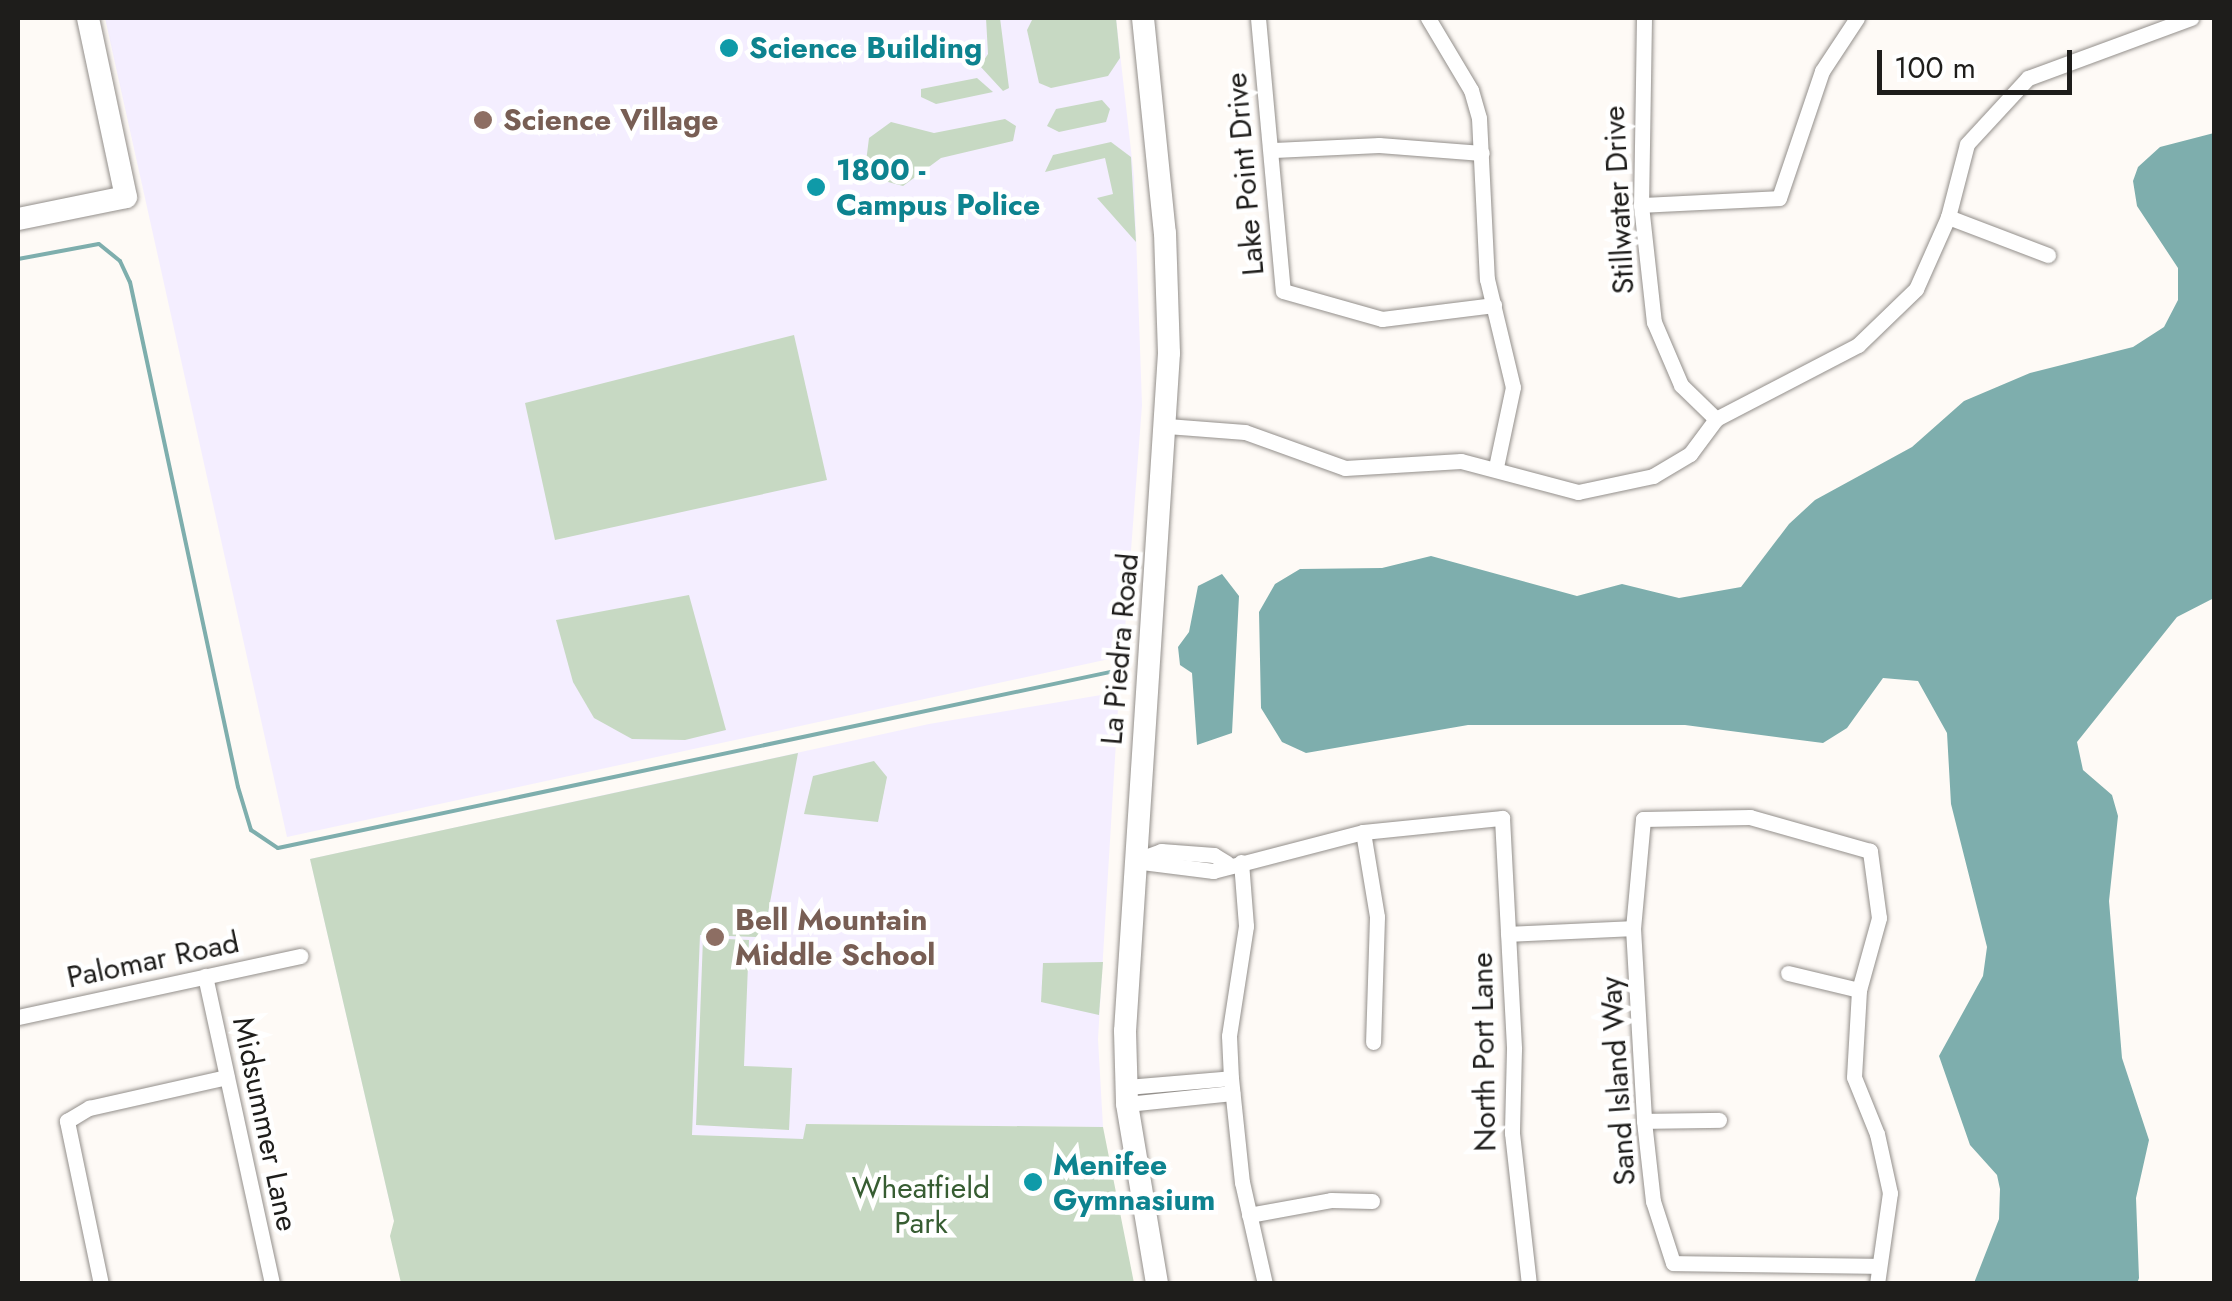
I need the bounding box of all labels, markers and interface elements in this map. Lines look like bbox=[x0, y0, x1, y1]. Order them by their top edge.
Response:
place label: Science Building bbox=[749, 30, 982, 66]
scale bar bbox=[1882, 30, 2077, 92]
marker: Science Building bbox=[718, 37, 740, 59]
text: 100 m bbox=[1894, 46, 1976, 89]
street label: Lake Point Drive bbox=[1218, 71, 1272, 277]
place label: Science Village bbox=[503, 102, 718, 138]
street label: Stillwater Drive bbox=[1596, 105, 1642, 295]
marker: Science Village bbox=[472, 109, 494, 131]
place label: 1800 - Campus Police bbox=[836, 152, 1040, 222]
marker: 1800 - Campus Police bbox=[805, 176, 827, 198]
street label: La Piedra Road bbox=[1094, 552, 1146, 746]
place label: Bell Mountain Middle School bbox=[735, 902, 935, 972]
street label: Palomar Road bbox=[64, 924, 242, 996]
marker: Bell Mountain Middle School bbox=[704, 926, 726, 948]
street label: North Port Lane bbox=[1464, 952, 1504, 1152]
street label: Sand Island Way bbox=[1593, 975, 1643, 1187]
street label: Midsummer Lane bbox=[225, 1014, 305, 1234]
place label: Menifee Gymnasium bbox=[1053, 1147, 1215, 1218]
park label: Wheatfield Park bbox=[852, 1170, 990, 1240]
marker: Menifee Gymnasium bbox=[1022, 1171, 1044, 1193]

